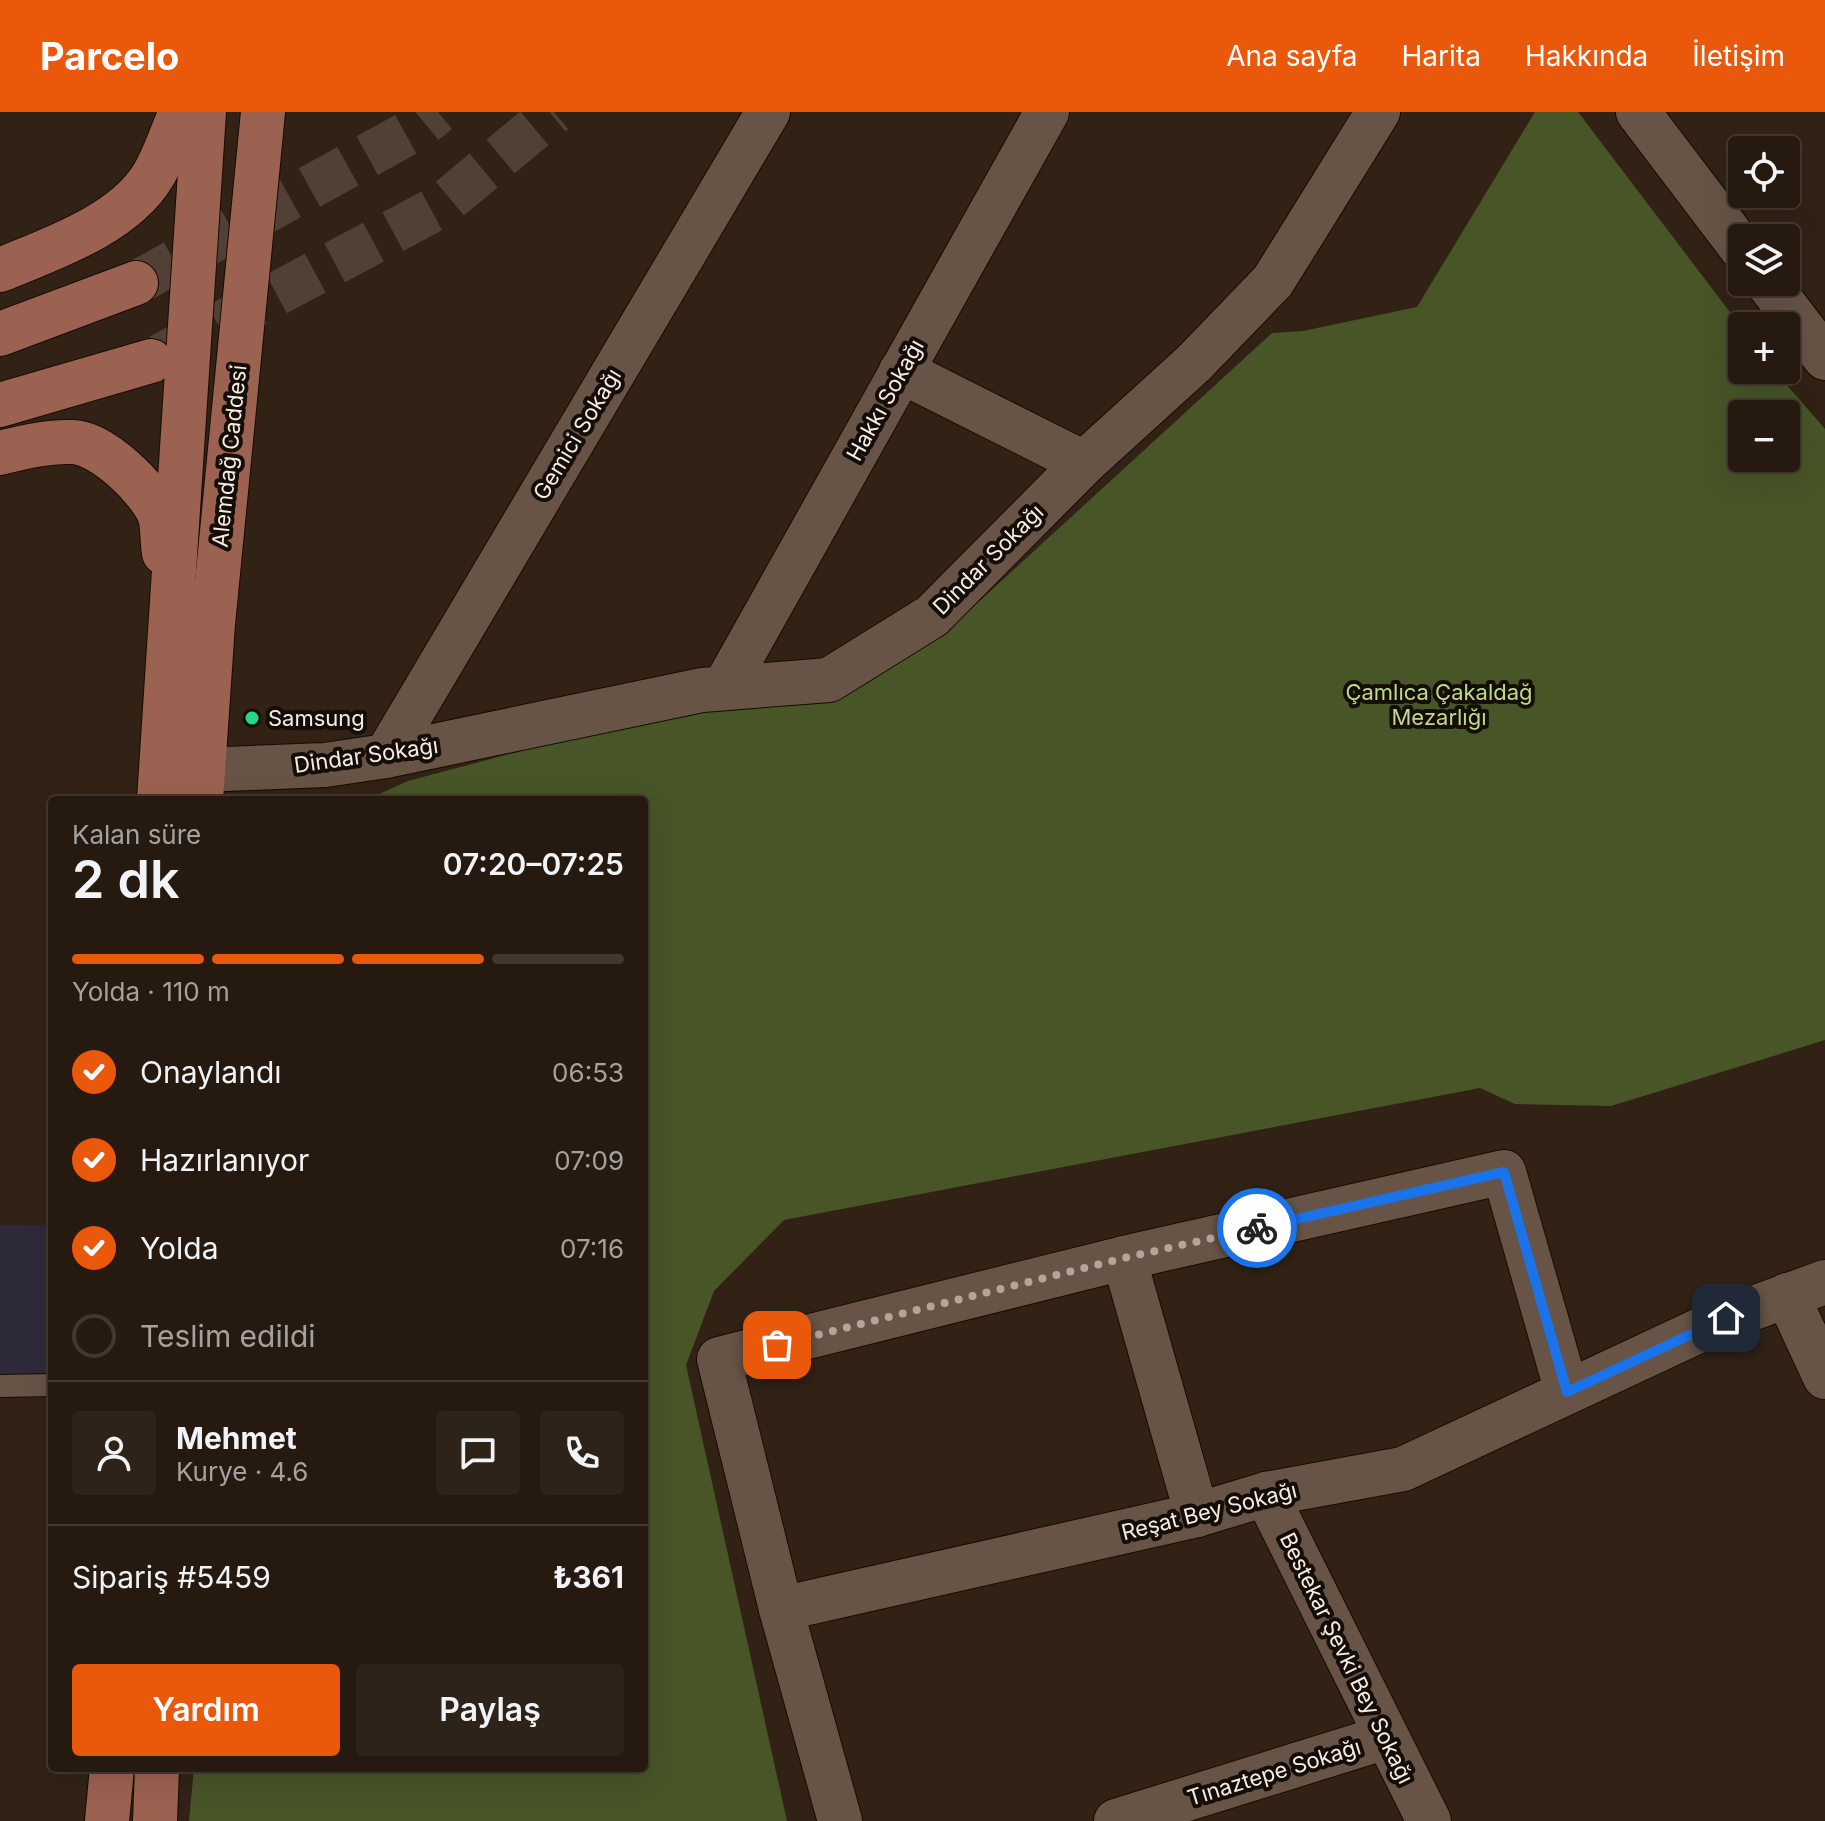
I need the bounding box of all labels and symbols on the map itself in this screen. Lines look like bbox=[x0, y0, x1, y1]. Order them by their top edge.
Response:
street label: Hakkı Sokağı bbox=[841, 335, 929, 465]
street label: Alemdağ Caddesi bbox=[206, 364, 252, 548]
street label: Gemici Sokağı bbox=[528, 364, 626, 504]
street label: Dindar Sokağı bbox=[928, 499, 1048, 619]
park label: Çamlıca Çakaldağ Mezarlığı bbox=[1345, 679, 1533, 730]
place label: Samsung bbox=[268, 705, 365, 731]
marker: Samsung bbox=[243, 709, 261, 727]
street label: Dindar Sokağı bbox=[292, 732, 440, 778]
courier bbox=[1217, 1188, 1297, 1268]
pin bbox=[1692, 1284, 1760, 1352]
pin bbox=[743, 1311, 811, 1379]
street label: Reşat Bey Sokağı bbox=[1119, 1477, 1299, 1545]
street label: Bestekar Şevki Bey Sokağı bbox=[1275, 1528, 1419, 1788]
street label: Tınaztepe Sokağı bbox=[1184, 1733, 1364, 1811]

